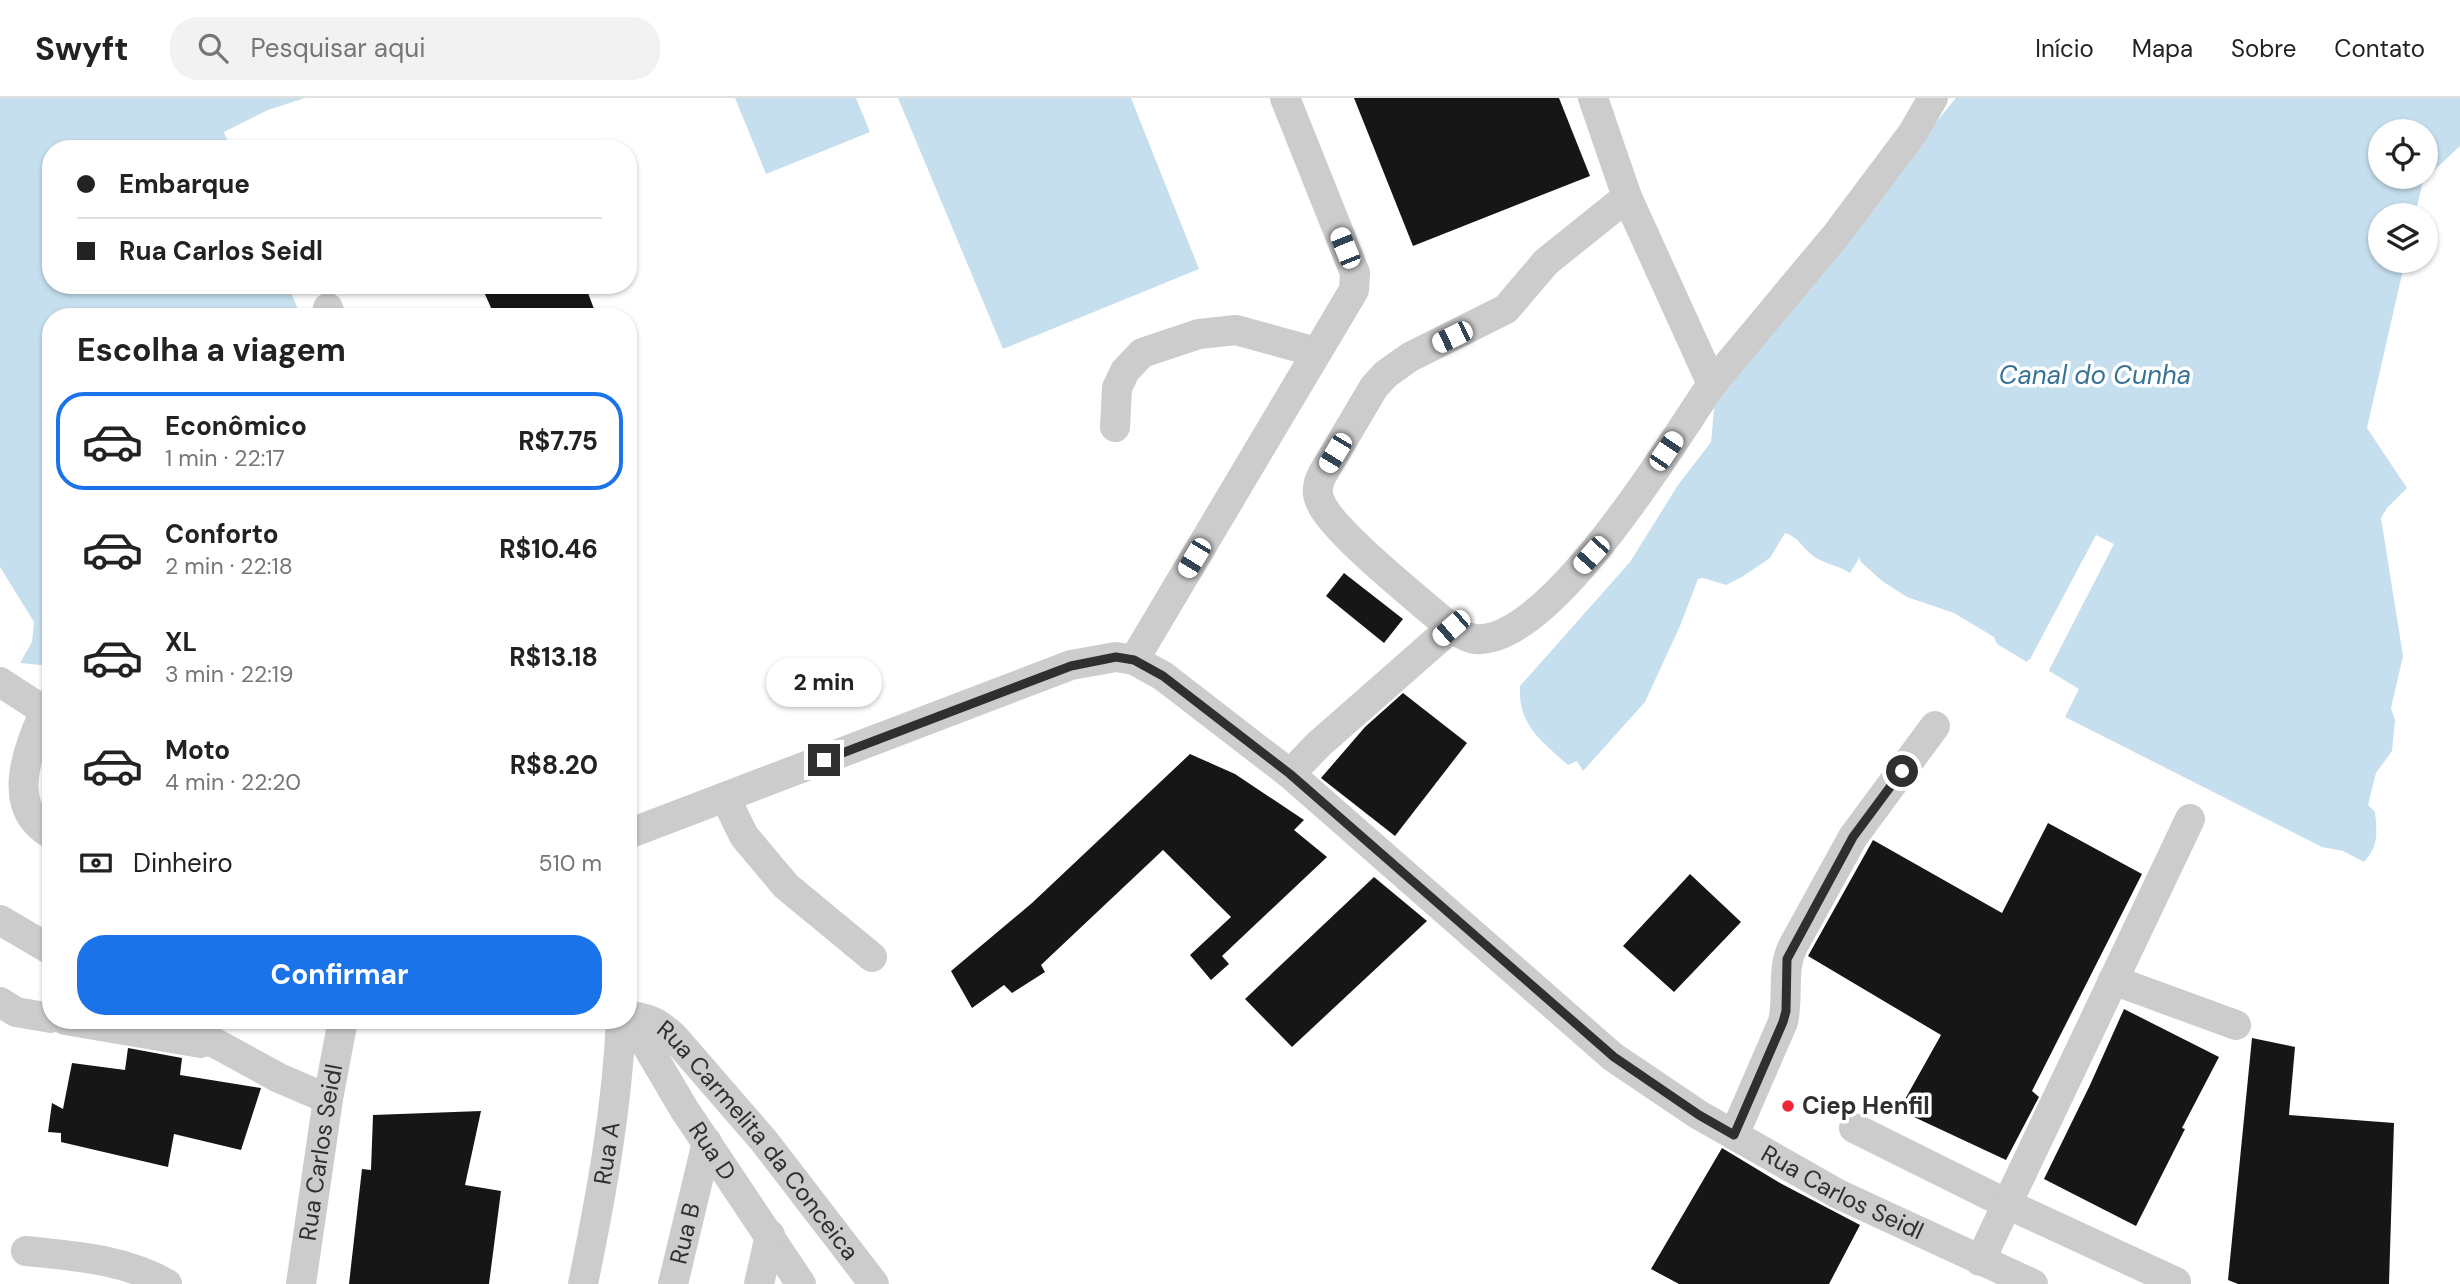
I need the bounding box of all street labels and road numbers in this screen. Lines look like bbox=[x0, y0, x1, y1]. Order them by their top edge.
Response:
street label: Rua Carmelita da Conceica bbox=[651, 1013, 866, 1266]
street label: Rua Carlos Seidl bbox=[291, 1061, 349, 1243]
street label: Rua D bbox=[682, 1116, 743, 1186]
street label: Rua A bbox=[586, 1120, 627, 1187]
street label: Rua Carlos Seidl bbox=[1756, 1138, 1929, 1246]
street label: Rua B bbox=[662, 1200, 707, 1267]

